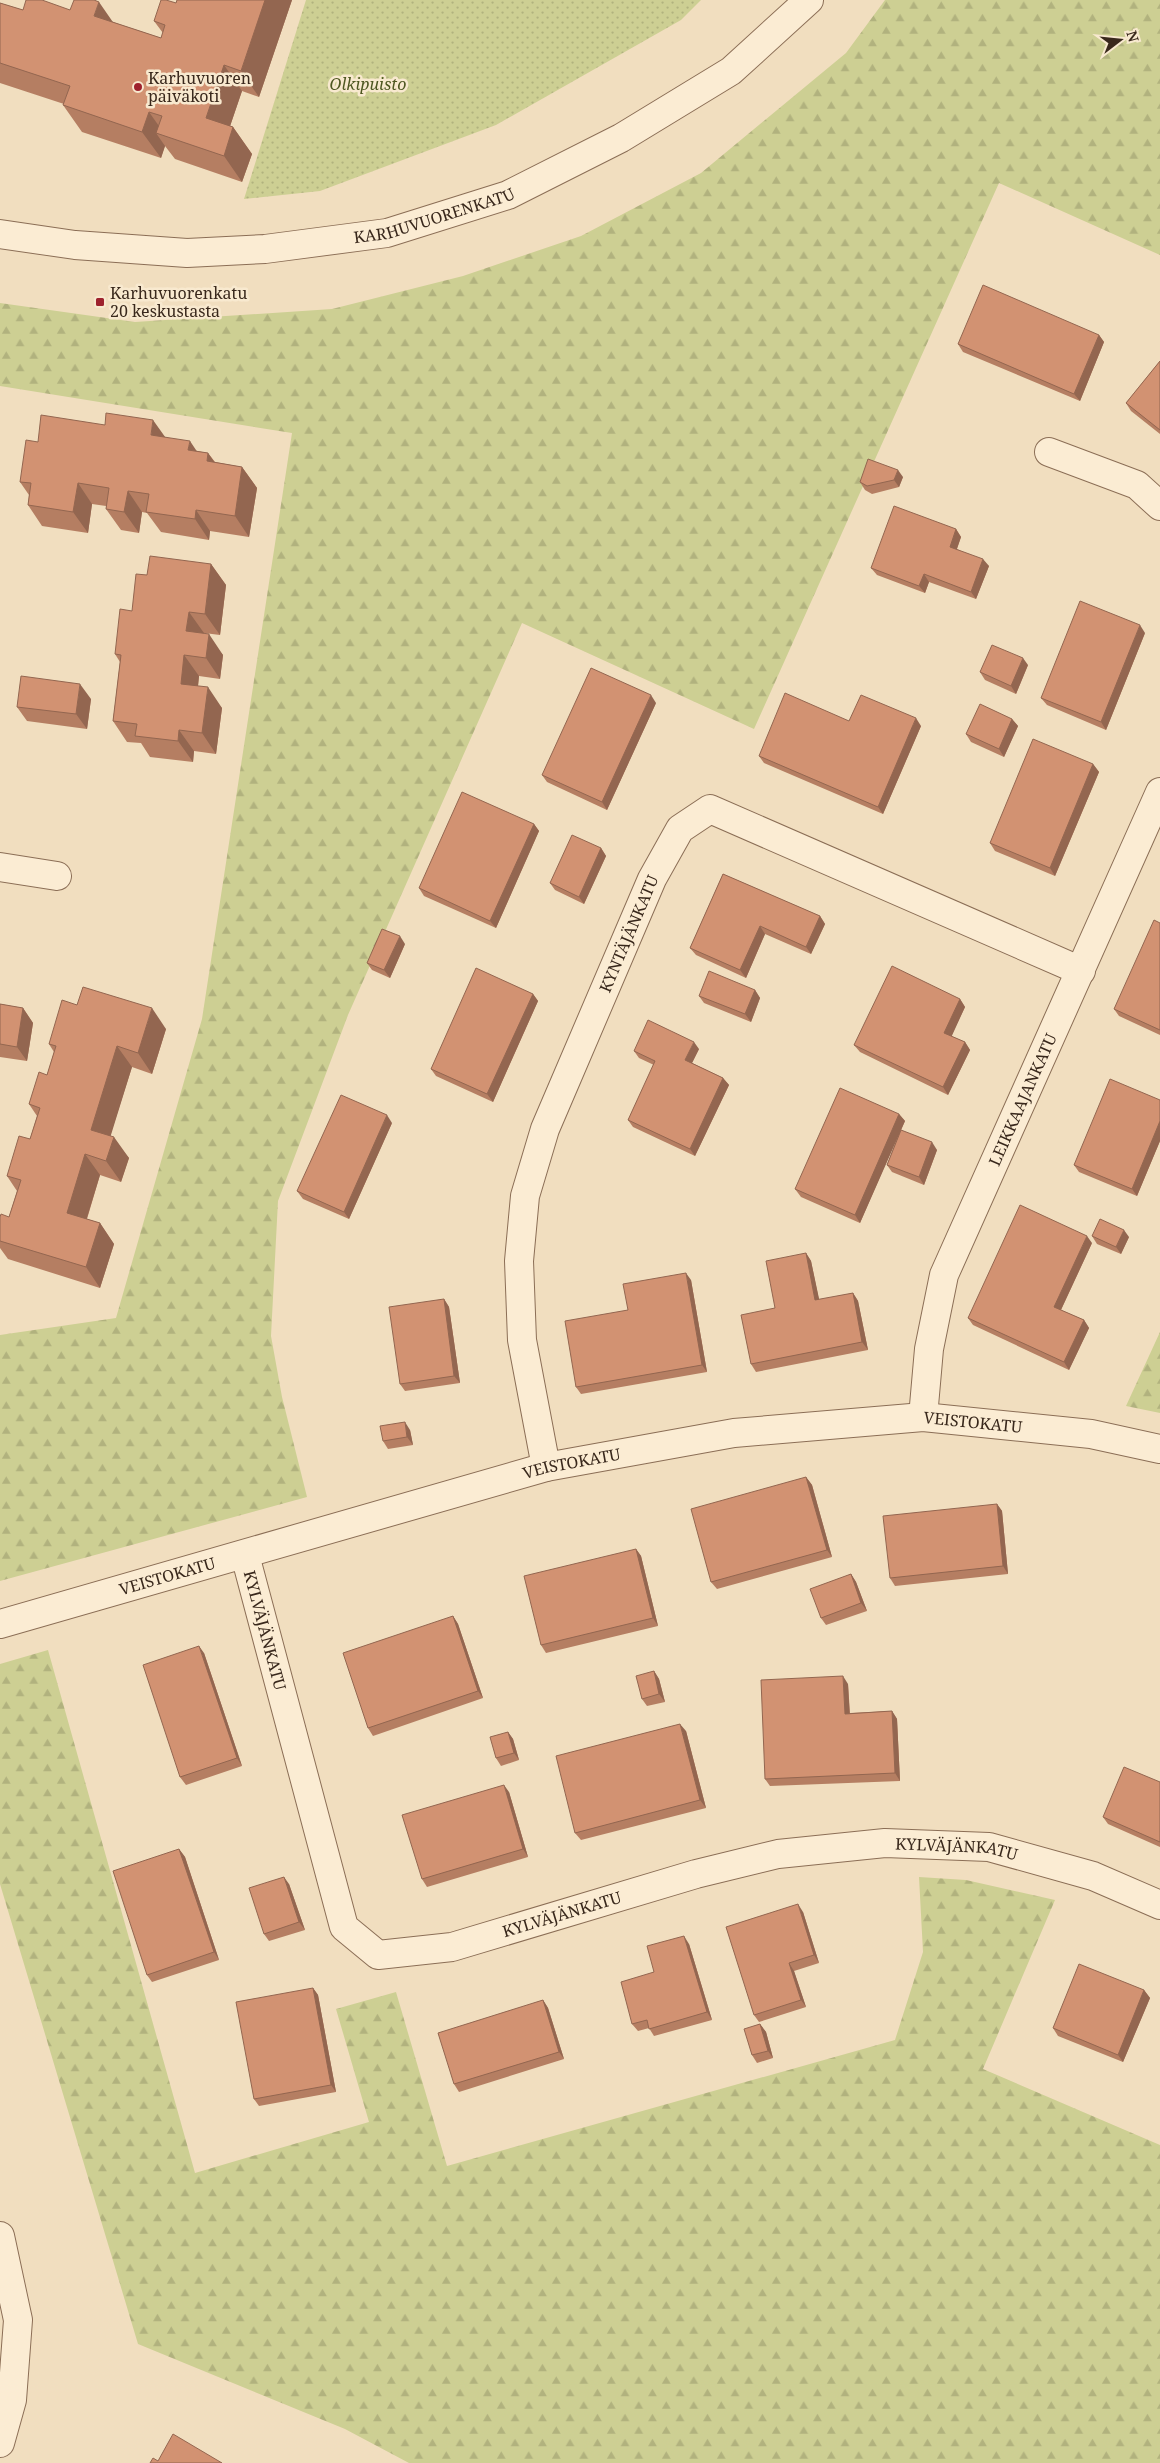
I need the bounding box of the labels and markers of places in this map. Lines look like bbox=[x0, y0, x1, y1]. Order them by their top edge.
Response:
place label: Karhuvuoren päiväkoti bbox=[148, 67, 251, 107]
marker: Karhuvuoren päiväkoti bbox=[132, 81, 144, 93]
place label: Karhuvuorenkatu 20 keskustasta bbox=[110, 282, 247, 322]
marker: Karhuvuorenkatu 20 keskustasta bbox=[94, 296, 106, 308]

